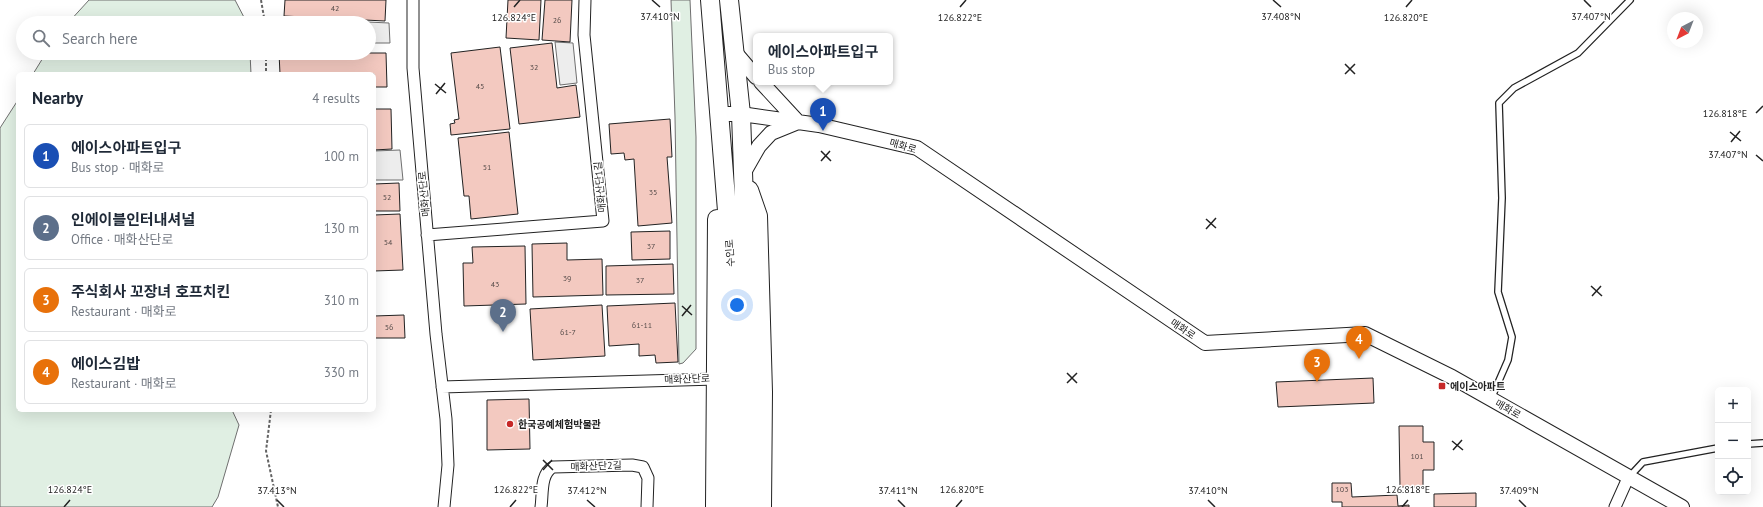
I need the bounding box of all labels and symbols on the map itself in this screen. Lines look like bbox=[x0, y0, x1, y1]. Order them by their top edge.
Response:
house number: 42 bbox=[331, 3, 339, 13]
text: 37.410°N bbox=[640, 10, 680, 23]
text: 37.408°N bbox=[1261, 10, 1301, 23]
text: 37.407°N bbox=[1571, 10, 1611, 23]
text: 126.824°E bbox=[492, 11, 536, 24]
text: 126.822°E bbox=[938, 11, 982, 24]
text: 126.820°E bbox=[1384, 11, 1428, 24]
north arrow bbox=[1667, 12, 1703, 48]
house number: 26 bbox=[553, 15, 561, 25]
house number: 32 bbox=[530, 62, 538, 72]
house number: 45 bbox=[476, 81, 484, 91]
pin: 1 bbox=[810, 98, 836, 131]
text: 126.818°E bbox=[1703, 107, 1747, 120]
street label: 매화로 bbox=[888, 136, 918, 156]
text: 37.407°N bbox=[1708, 148, 1748, 161]
street label: 매화산단1길 bbox=[591, 161, 609, 213]
house number: 51 bbox=[483, 162, 491, 172]
street label: 매화산단로 bbox=[416, 171, 432, 217]
house number: 35 bbox=[649, 187, 657, 197]
house number: 52 bbox=[383, 192, 391, 202]
house number: 54 bbox=[384, 237, 393, 247]
street label: 수인로 bbox=[723, 239, 737, 267]
house number: 37 bbox=[647, 241, 655, 251]
house number: 39 bbox=[563, 273, 571, 283]
house number: 37 bbox=[636, 275, 644, 285]
house number: 43 bbox=[491, 279, 499, 289]
your location bbox=[727, 295, 747, 315]
pin: 2 bbox=[490, 299, 516, 332]
street label: 매화로 bbox=[1168, 316, 1198, 342]
house number: 61-11 bbox=[632, 320, 652, 330]
house number: 56 bbox=[385, 322, 393, 332]
pin: 4 bbox=[1346, 326, 1372, 359]
house number: 61-7 bbox=[560, 327, 576, 337]
pin: 3 bbox=[1304, 349, 1330, 382]
street label: 매화산단로 bbox=[664, 372, 710, 386]
place label: 에이스아파트 bbox=[1450, 380, 1505, 393]
marker: 에이스아파트 bbox=[1437, 381, 1447, 391]
street label: 매화로 bbox=[1493, 396, 1523, 422]
place label: 한국공예체험박물관 bbox=[518, 418, 601, 431]
marker: 한국공예체험박물관 bbox=[505, 419, 515, 429]
house number: 101 bbox=[1410, 451, 1424, 461]
street label: 매화산단2길 bbox=[570, 459, 622, 473]
text: 126.824°E bbox=[48, 483, 92, 496]
text: 126.822°E bbox=[494, 483, 538, 496]
text: 126.820°E bbox=[940, 483, 984, 496]
text: 126.818°E bbox=[1386, 483, 1430, 496]
text: 37.413°N bbox=[257, 484, 297, 497]
text: 37.412°N bbox=[567, 484, 607, 497]
text: 37.411°N bbox=[878, 484, 918, 497]
text: 37.410°N bbox=[1188, 484, 1228, 497]
house number: 103 bbox=[1335, 484, 1349, 494]
text: 37.409°N bbox=[1499, 484, 1539, 497]

